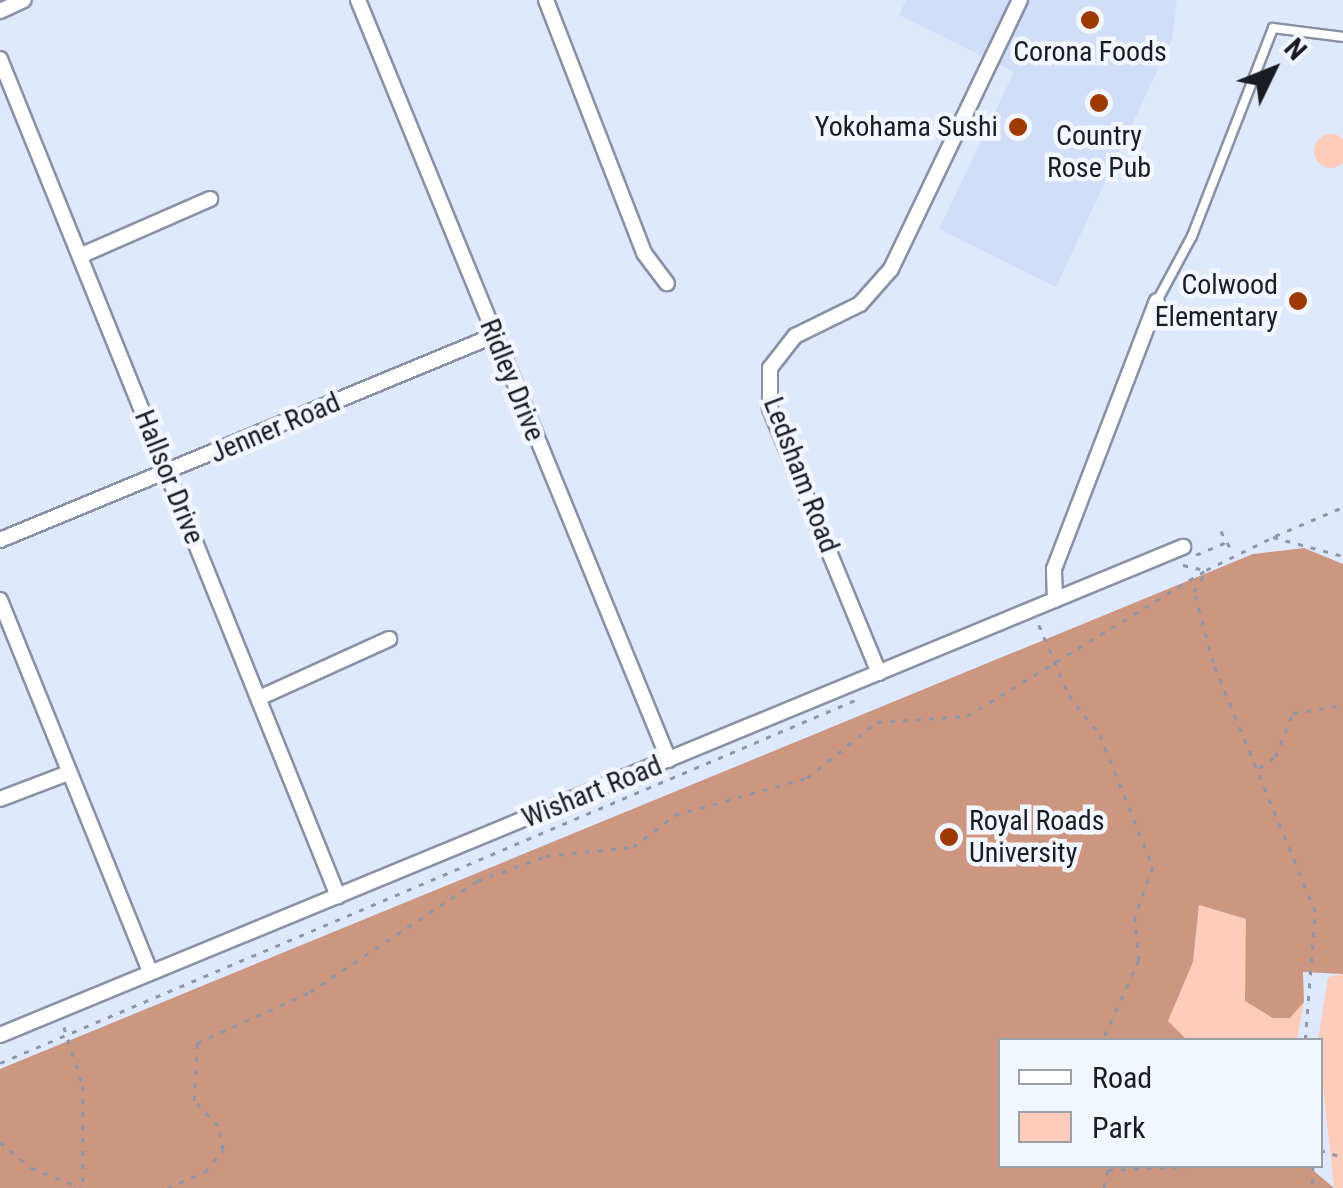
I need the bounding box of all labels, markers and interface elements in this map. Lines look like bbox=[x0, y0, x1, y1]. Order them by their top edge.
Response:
marker: Corona Foods bbox=[1079, 9, 1101, 31]
north arrow bbox=[1223, 20, 1323, 120]
text: N bbox=[1277, 32, 1313, 67]
place label: Corona Foods bbox=[1013, 35, 1167, 69]
marker: Country Rose Pub bbox=[1088, 92, 1110, 114]
place label: Yokohama Sushi bbox=[815, 110, 998, 144]
marker: Yokohama Sushi bbox=[1007, 116, 1029, 138]
place label: Country Rose Pub bbox=[1047, 119, 1151, 185]
place label: Colwood Elementary bbox=[1155, 268, 1278, 334]
marker: Colwood Elementary bbox=[1287, 290, 1309, 312]
street label: Ridley Drive bbox=[472, 314, 552, 446]
street label: Jenner Road bbox=[205, 386, 345, 470]
street label: Ledsham Road bbox=[756, 393, 846, 557]
street label: Hallsor Drive bbox=[127, 405, 211, 549]
street label: Wishart Road bbox=[517, 749, 667, 835]
place label: Royal Roads University bbox=[969, 804, 1104, 870]
marker: Royal Roads University bbox=[938, 826, 960, 848]
legend bbox=[998, 1038, 1323, 1168]
text: Road bbox=[1092, 1060, 1152, 1095]
text: Park bbox=[1092, 1110, 1146, 1145]

